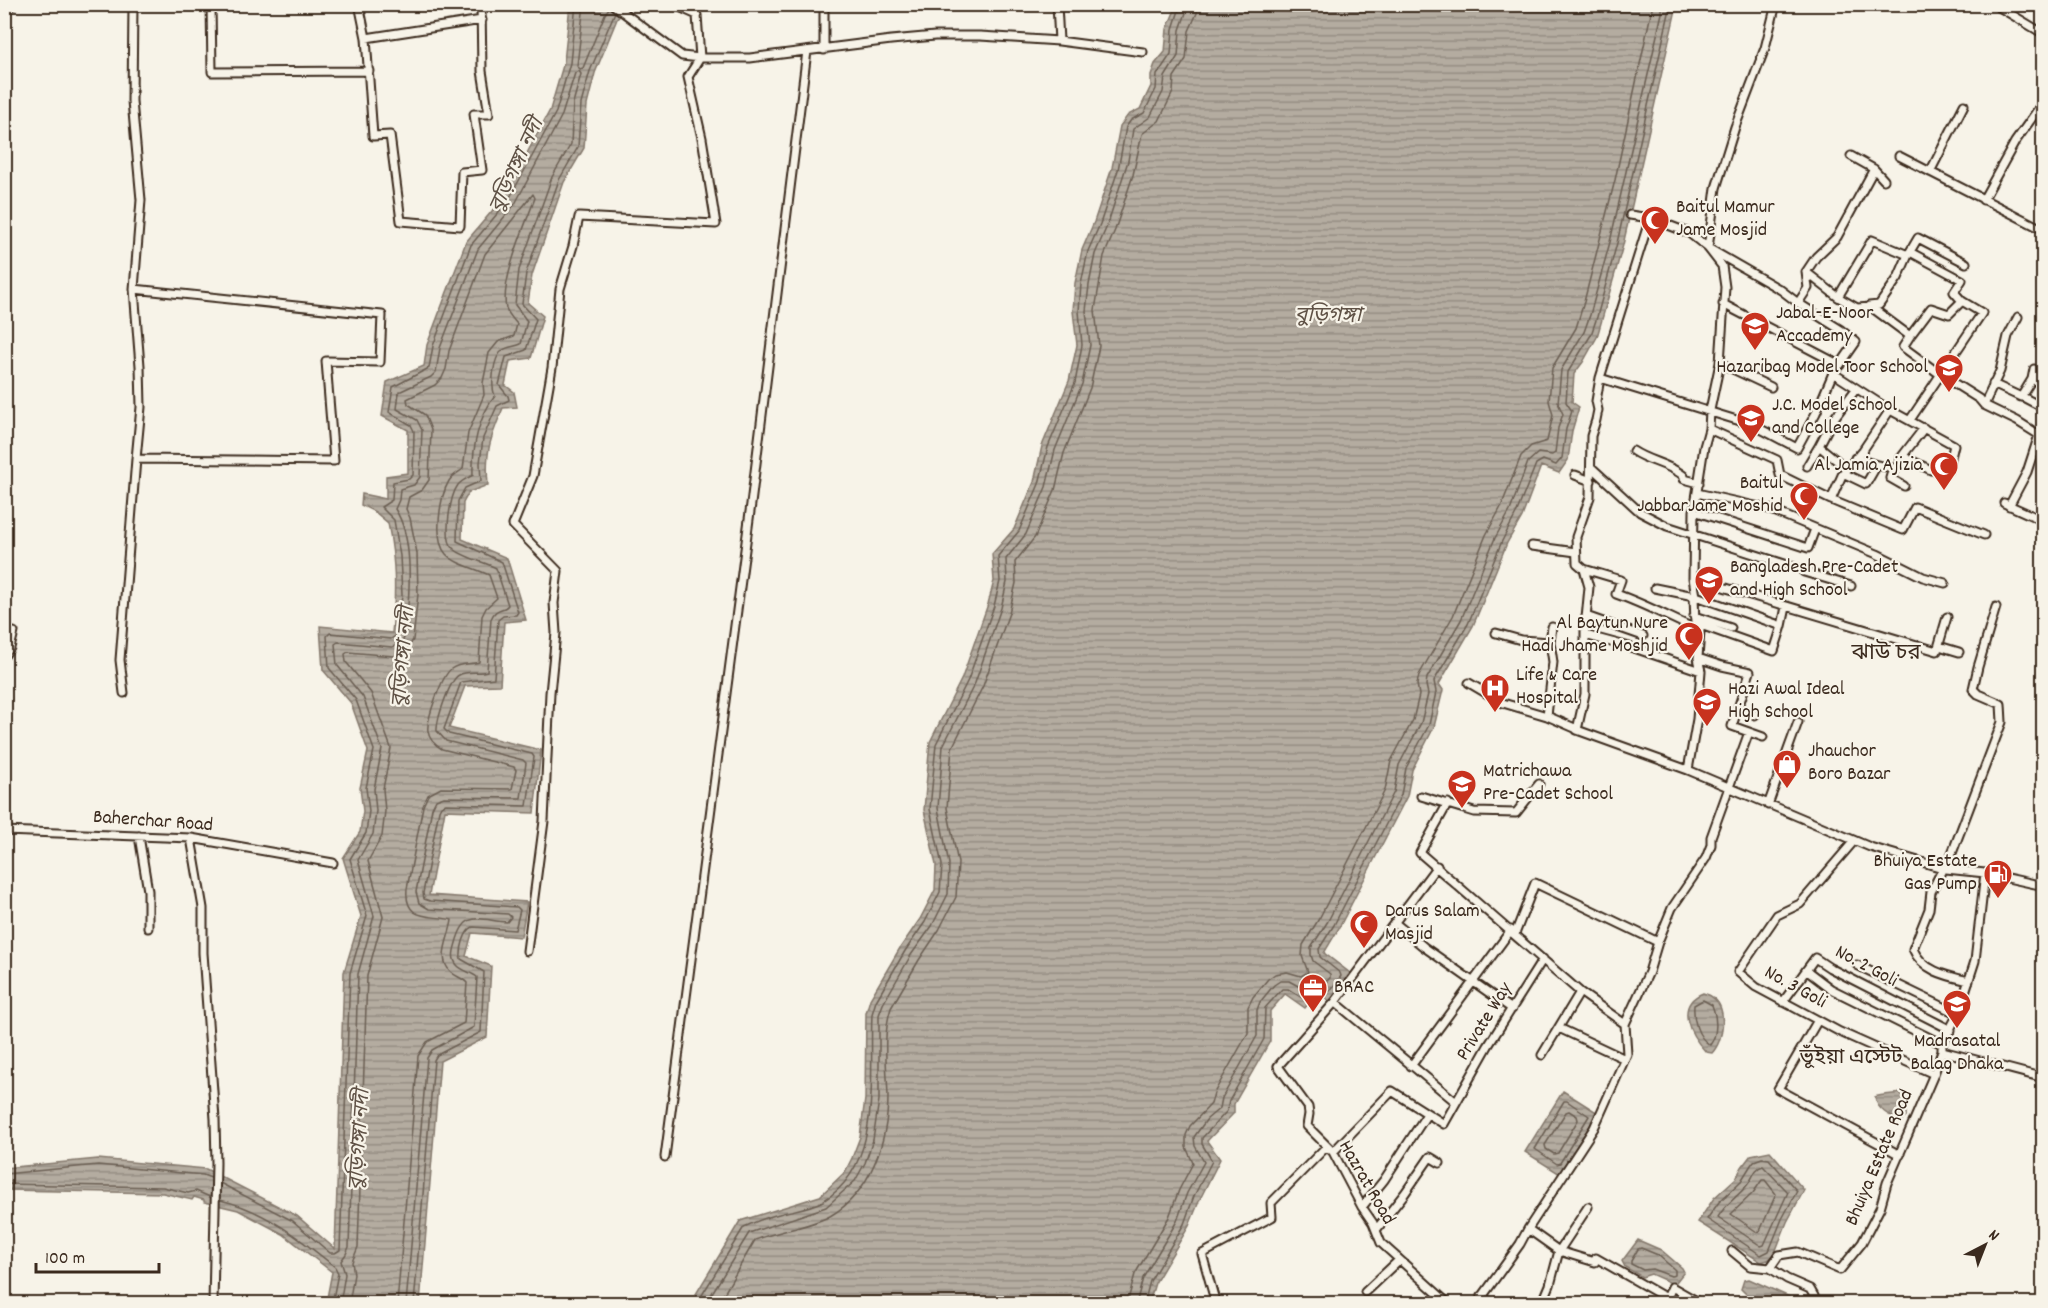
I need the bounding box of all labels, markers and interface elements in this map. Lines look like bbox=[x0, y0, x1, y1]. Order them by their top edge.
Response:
water label: বুড়িগঙ্গা নদী bbox=[482, 109, 555, 218]
place label: Baitul Mamur Jame Mosjid bbox=[1676, 194, 1775, 245]
mosque icon: Baitul Mamur Jame Mosjid bbox=[1639, 204, 1671, 246]
place label: Jabal-E-Noor Accademy bbox=[1776, 300, 1874, 351]
water label: বুড়িগঙ্গা bbox=[1295, 302, 1366, 332]
school or university icon: Jabal-E-Noor Accademy bbox=[1739, 310, 1771, 352]
school or university icon: Hazaribag Model Toor School bbox=[1933, 352, 1965, 394]
place label: Hazaribag Model Toor School bbox=[1716, 354, 1928, 382]
place label: J.C. Model School and College bbox=[1772, 392, 1897, 443]
school or university icon: J.C. Model School and College bbox=[1735, 402, 1767, 444]
mosque icon: Al Jamia Ajizia bbox=[1928, 450, 1960, 492]
place label: Al Jamia Ajizia bbox=[1814, 452, 1924, 480]
place label: Baitul JabbarJame Moshid bbox=[1637, 470, 1783, 521]
mosque icon: Baitul JabbarJame Moshid bbox=[1788, 480, 1820, 522]
place label: Bangladesh Pre-Cadet and High School bbox=[1730, 554, 1898, 605]
school or university icon: Bangladesh Pre-Cadet and High School bbox=[1693, 564, 1725, 606]
water label: বুড়িগঙ্গা নদী bbox=[385, 601, 425, 709]
place label: Al Baytun Nure Hadi Jhame Moshjid bbox=[1521, 610, 1668, 661]
mosque icon: Al Baytun Nure Hadi Jhame Moshjid bbox=[1673, 620, 1705, 662]
district label: ঝাউ চর bbox=[1850, 639, 1921, 670]
place label: Life & Care Hospital bbox=[1516, 662, 1597, 713]
hospital icon: Life & Care Hospital bbox=[1479, 672, 1511, 714]
place label: Hazi Awal Ideal High School bbox=[1728, 676, 1845, 727]
school or university icon: Hazi Awal Ideal High School bbox=[1691, 686, 1723, 728]
place label: Jhauchor Boro Bazar bbox=[1808, 738, 1891, 789]
shop icon: Jhauchor Boro Bazar bbox=[1771, 748, 1803, 790]
place label: Matrichawa Pre-Cadet School bbox=[1483, 758, 1613, 809]
school or university icon: Matrichawa Pre-Cadet School bbox=[1446, 768, 1478, 810]
street label: Baherchar Road bbox=[92, 804, 214, 840]
place label: Bhuiya Estate Gas Pump bbox=[1874, 848, 1977, 899]
fuel station icon: Bhuiya Estate Gas Pump bbox=[1982, 858, 2014, 900]
place label: Darus Salam Masjid bbox=[1385, 898, 1480, 949]
mosque icon: Darus Salam Masjid bbox=[1348, 908, 1380, 950]
street label: No. 2 Goli bbox=[1830, 939, 1903, 995]
street label: No. 3 Goli bbox=[1759, 959, 1832, 1017]
office icon: BRAC bbox=[1297, 972, 1329, 1014]
place label: BRAC bbox=[1334, 974, 1374, 1002]
street label: Private Way bbox=[1450, 977, 1521, 1067]
school or university icon: Madrasatal Balag Dhaka bbox=[1941, 988, 1973, 1030]
place label: Madrasatal Balag Dhaka bbox=[1911, 1028, 2004, 1079]
district label: ভূঁইয়া এস্টেট bbox=[1799, 1044, 1903, 1074]
water label: বুড়িগঙ্গা নদী bbox=[342, 1084, 380, 1192]
street label: Bhuiya Estate Road bbox=[1839, 1086, 1921, 1230]
street label: Hazrat Road bbox=[1331, 1136, 1401, 1230]
north arrow bbox=[1955, 1215, 2015, 1275]
text: N bbox=[1983, 1225, 2004, 1247]
scale bar bbox=[36, 1236, 159, 1274]
text: 100 m bbox=[45, 1247, 85, 1272]

